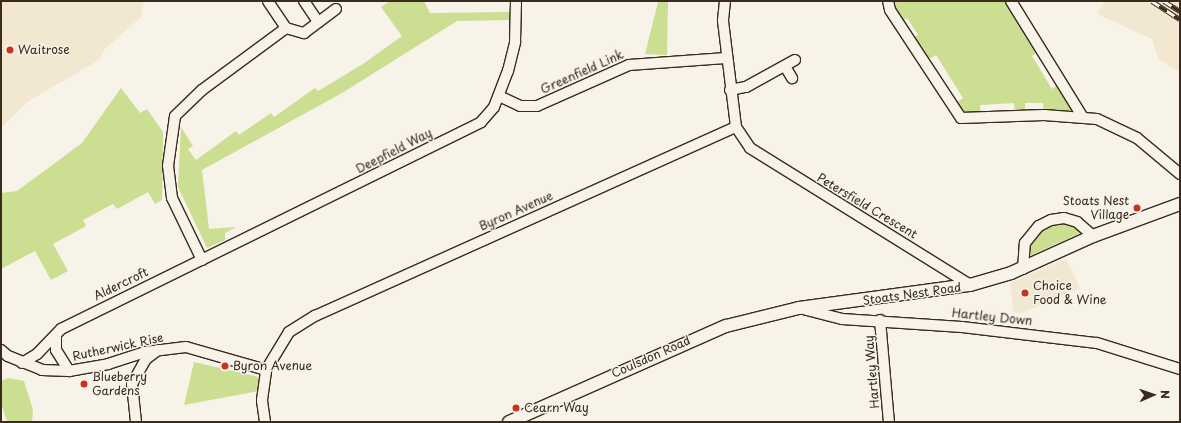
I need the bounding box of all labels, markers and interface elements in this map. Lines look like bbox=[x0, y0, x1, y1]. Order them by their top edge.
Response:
place label: Waitrose bbox=[18, 43, 70, 57]
marker: Waitrose bbox=[5, 45, 15, 55]
street label: Greenfield Link bbox=[538, 47, 626, 97]
street label: Deepfield Way bbox=[354, 126, 434, 176]
street label: Petersfield Crescent bbox=[814, 170, 920, 242]
street label: Byron Avenue bbox=[477, 188, 555, 234]
place label: Stoats Nest Village bbox=[1062, 194, 1129, 222]
marker: Stoats Nest Village bbox=[1132, 203, 1142, 213]
street label: Aldercroft bbox=[91, 265, 151, 303]
place label: Choice Food & Wine bbox=[1033, 279, 1107, 307]
street label: Stoats Nest Road bbox=[862, 280, 962, 308]
marker: Choice Food & Wine bbox=[1020, 288, 1030, 298]
street label: Hartley Down bbox=[951, 306, 1033, 328]
street label: Rutherwick Rise bbox=[71, 330, 165, 364]
street label: Coulsdon Road bbox=[609, 333, 693, 381]
street label: Hartley Way bbox=[862, 334, 882, 410]
place label: Byron Avenue bbox=[233, 359, 312, 373]
marker: Byron Avenue bbox=[220, 361, 230, 371]
place label: Blueberry Gardens bbox=[92, 370, 147, 398]
north arrow bbox=[1133, 375, 1173, 415]
marker: Blueberry Gardens bbox=[79, 379, 89, 389]
text: N bbox=[1157, 390, 1174, 399]
place label: Cearn Way bbox=[524, 401, 589, 415]
marker: Cearn Way bbox=[511, 403, 521, 413]

